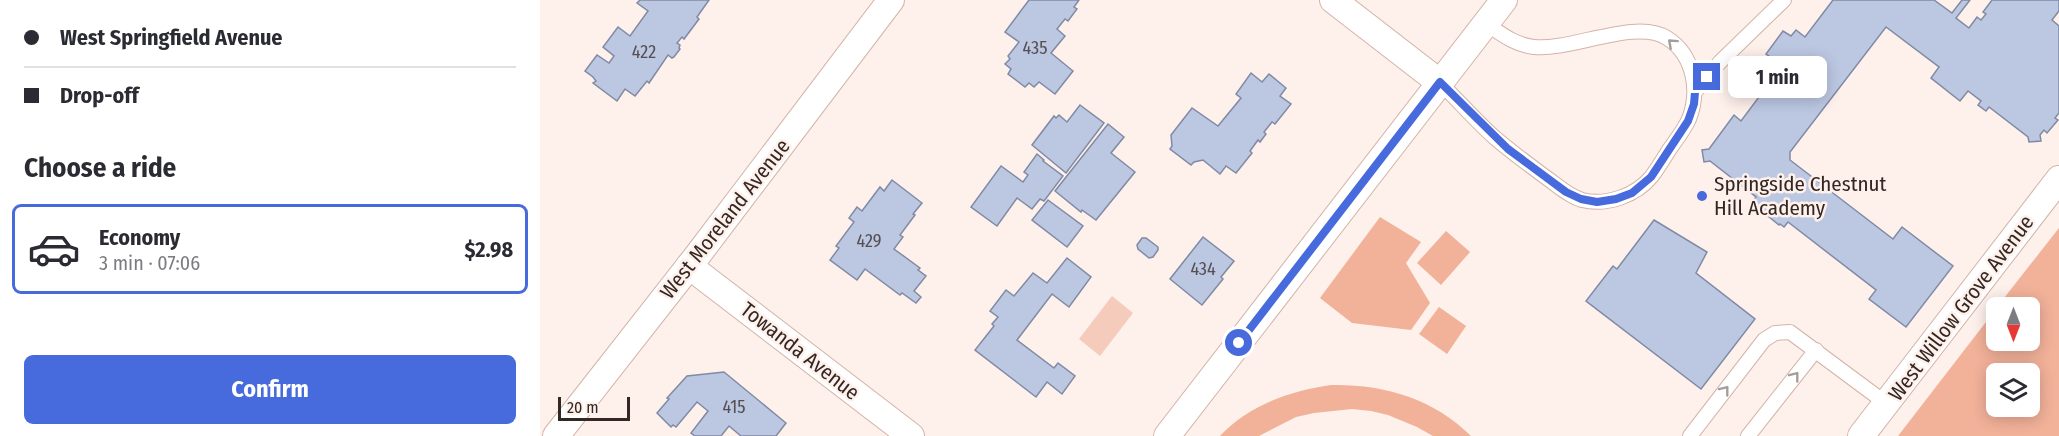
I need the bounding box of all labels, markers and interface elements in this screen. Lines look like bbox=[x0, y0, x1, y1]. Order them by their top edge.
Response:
text: West Springfield Avenue bbox=[60, 24, 283, 51]
house number: 435 bbox=[1023, 37, 1047, 59]
one-way arrow bbox=[1668, 39, 1678, 50]
house number: 422 bbox=[632, 41, 656, 63]
callout: 1 min bbox=[1728, 56, 1827, 98]
route end bbox=[1693, 63, 1720, 90]
text: 1 min bbox=[1756, 65, 1799, 89]
text: Drop-off bbox=[60, 82, 139, 109]
street label: West Moreland Avenue bbox=[654, 134, 796, 304]
text: Choose a ride bbox=[24, 152, 176, 184]
place label: Springside Chestnut Hill Academy bbox=[1714, 171, 1887, 221]
marker: Springside Chestnut Hill Academy bbox=[1695, 189, 1709, 203]
street label: West Willow Grove Avenue bbox=[1883, 210, 2039, 406]
icon: car bbox=[27, 222, 81, 276]
text: Economy bbox=[99, 224, 180, 251]
house number: 429 bbox=[856, 230, 882, 252]
text: $2.98 bbox=[465, 236, 513, 263]
text: 3 min · 07:06 bbox=[99, 251, 200, 275]
house number: 434 bbox=[1190, 258, 1216, 280]
street label: Towanda Avenue bbox=[735, 296, 865, 406]
north arrow bbox=[1986, 297, 2040, 351]
map controls bbox=[1986, 297, 2040, 417]
route start bbox=[1225, 329, 1252, 356]
button: Confirm bbox=[24, 355, 516, 424]
button: layers bbox=[1986, 363, 2040, 417]
one-way arrow bbox=[1788, 372, 1799, 383]
one-way arrow bbox=[1718, 386, 1729, 397]
scale bar bbox=[558, 394, 630, 422]
house number: 415 bbox=[722, 396, 746, 418]
text: 20 m bbox=[567, 398, 598, 417]

